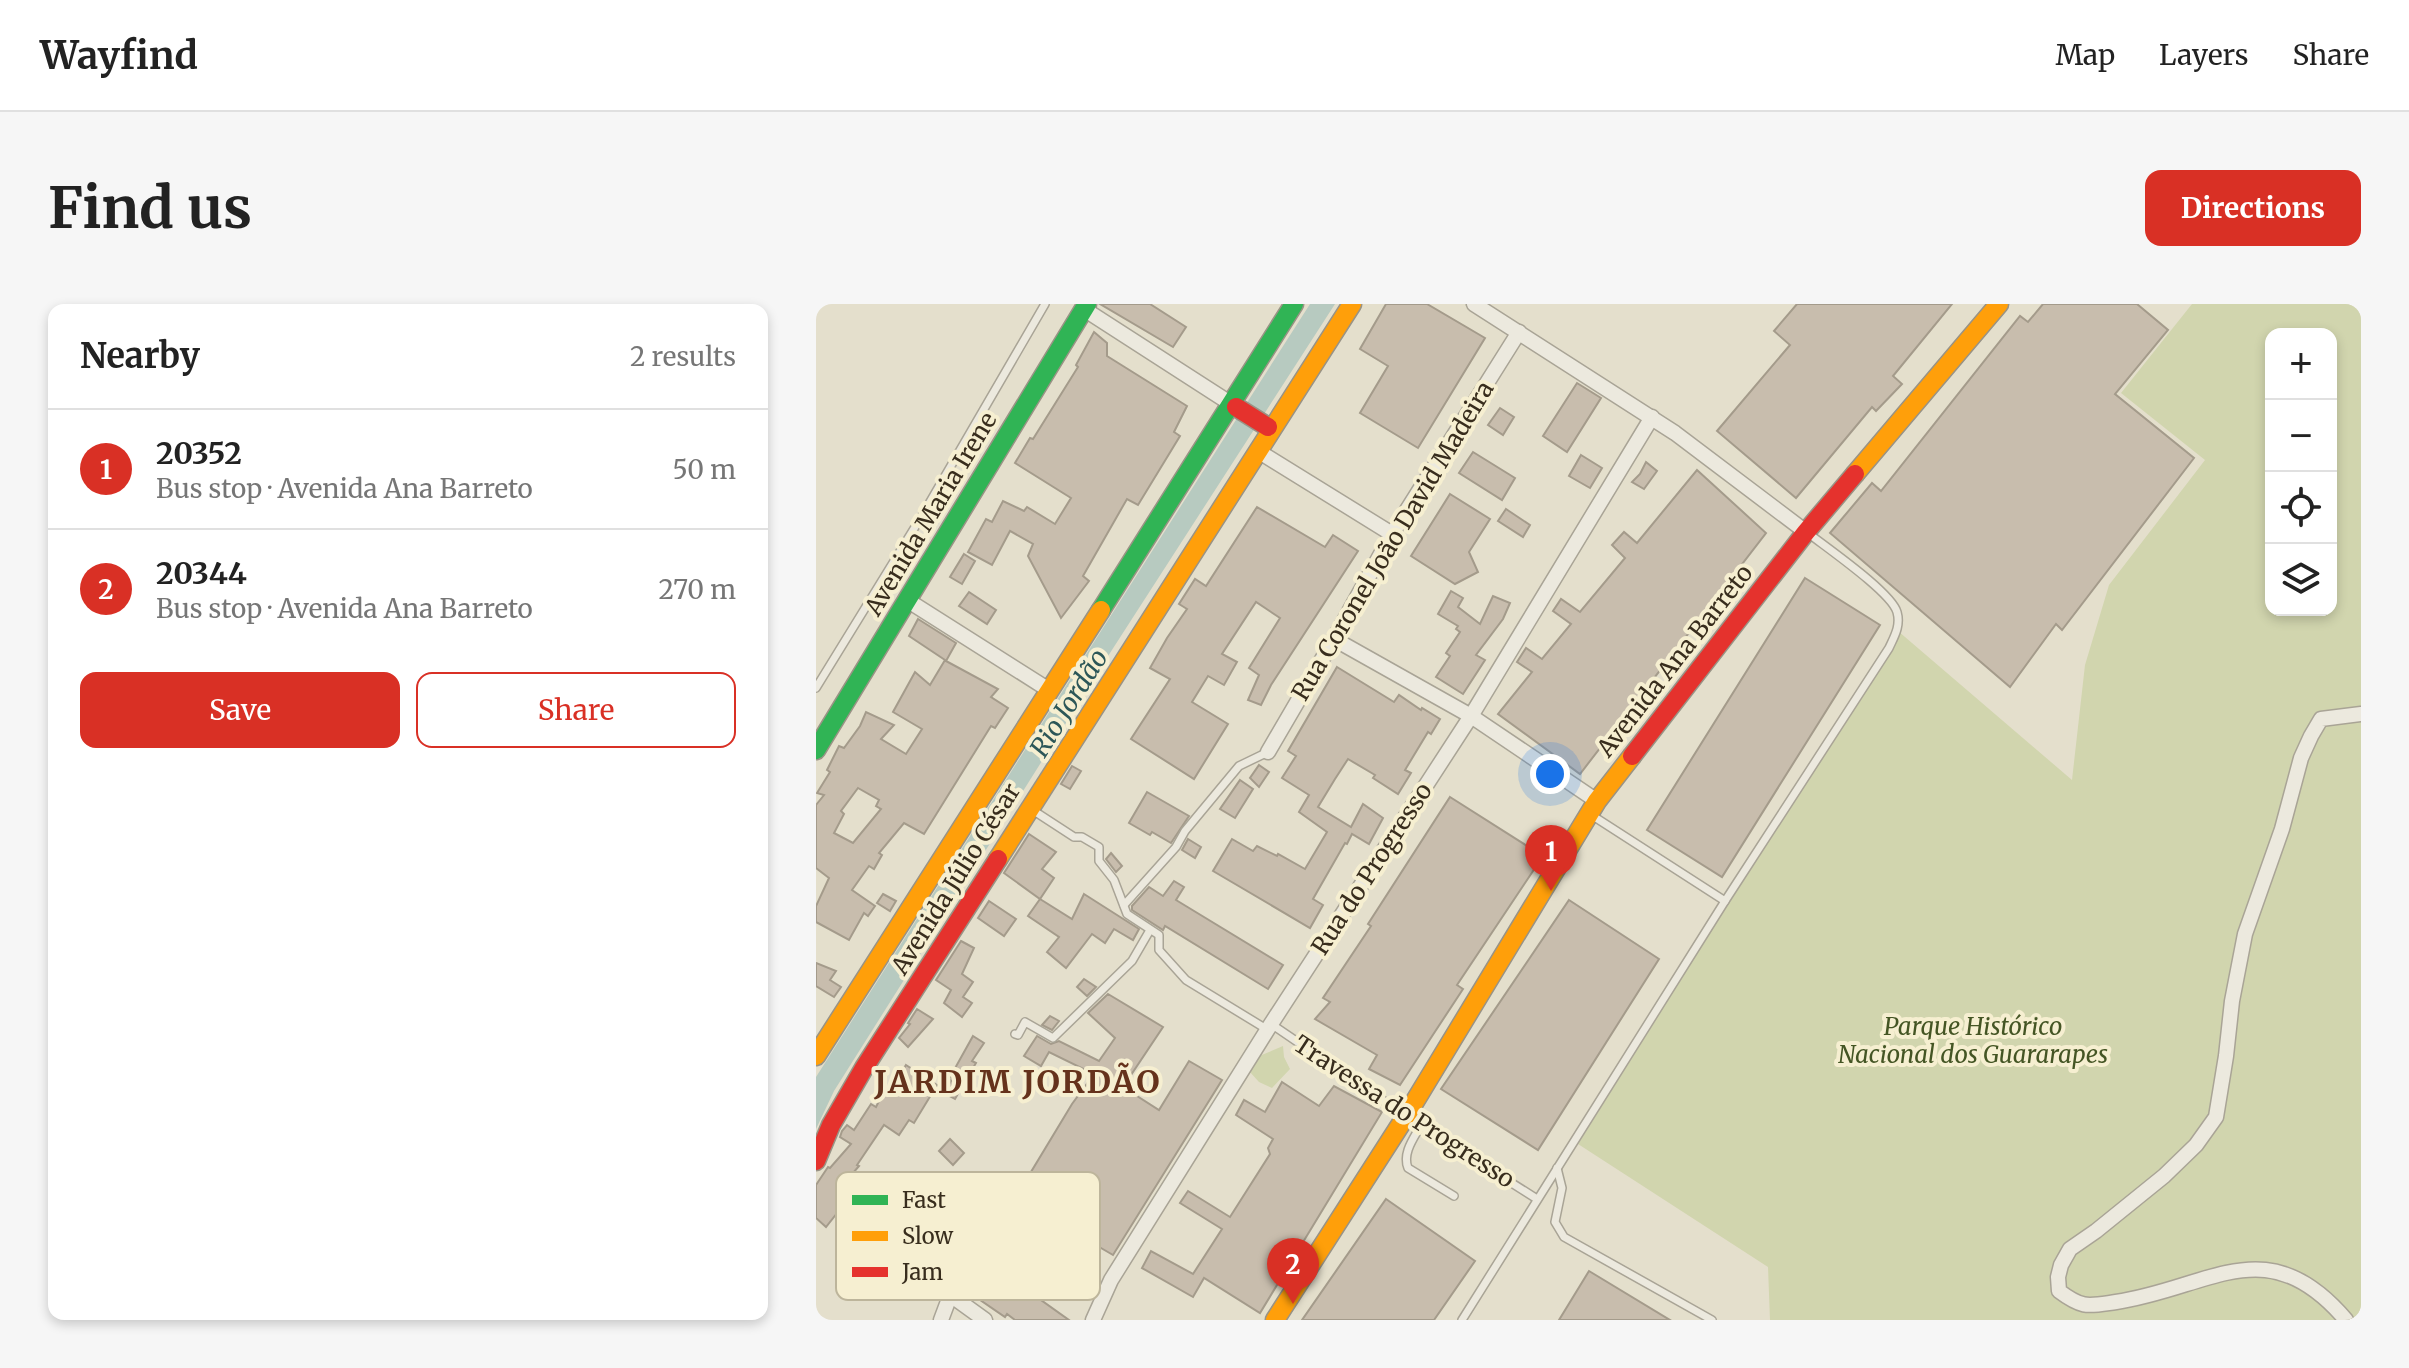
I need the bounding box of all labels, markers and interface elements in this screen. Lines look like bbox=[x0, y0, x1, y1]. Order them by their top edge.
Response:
text: Wayfind bbox=[40, 32, 198, 79]
text: Map bbox=[2055, 37, 2115, 73]
text: Layers bbox=[2159, 37, 2248, 73]
text: Share bbox=[2292, 37, 2369, 73]
button: Directions bbox=[2145, 170, 2361, 246]
text: Find us bbox=[48, 173, 252, 243]
map controls bbox=[2265, 328, 2337, 616]
button: + bbox=[2265, 328, 2337, 400]
text: Nearby bbox=[80, 335, 200, 377]
text: 2 results bbox=[630, 340, 736, 373]
street label: Rua Coronel João David Madeira bbox=[1285, 375, 1501, 706]
button: − bbox=[2265, 400, 2337, 472]
street label: Avenida Maria Irene bbox=[857, 406, 1004, 622]
text: 20352 bbox=[156, 434, 242, 472]
text: 1 bbox=[100, 453, 112, 486]
text: 50 m bbox=[672, 453, 736, 486]
text: Bus stop · Avenida Ana Barreto bbox=[156, 472, 533, 505]
button: locate bbox=[2265, 472, 2337, 544]
button: layers bbox=[2265, 544, 2337, 616]
text: 20344 bbox=[156, 554, 247, 592]
street label: Avenida Ana Barreto bbox=[1589, 558, 1759, 764]
text: 2 bbox=[98, 573, 114, 606]
text: 270 m bbox=[659, 573, 736, 606]
text: Bus stop · Avenida Ana Barreto bbox=[156, 592, 533, 625]
water label: Rio Jordão bbox=[1022, 643, 1115, 763]
button: Save bbox=[80, 672, 400, 748]
button: Share bbox=[416, 672, 736, 748]
your location bbox=[1530, 754, 1570, 794]
street label: Avenida Júlio César bbox=[884, 777, 1027, 981]
street label: Rua do Progresso bbox=[1304, 777, 1439, 961]
pin: 1 bbox=[1525, 825, 1577, 891]
park label: Parque Histórico Nacional dos Guararapes bbox=[1838, 1011, 2108, 1070]
street label: Travessa do Progresso bbox=[1288, 1028, 1521, 1195]
district label: JARDIM JORDÃO bbox=[873, 1062, 1162, 1102]
legend bbox=[836, 1172, 1100, 1300]
text: Fast bbox=[902, 1186, 946, 1214]
text: Slow bbox=[902, 1222, 953, 1250]
pin: 2 bbox=[1267, 1238, 1319, 1304]
text: Jam bbox=[901, 1258, 943, 1286]

